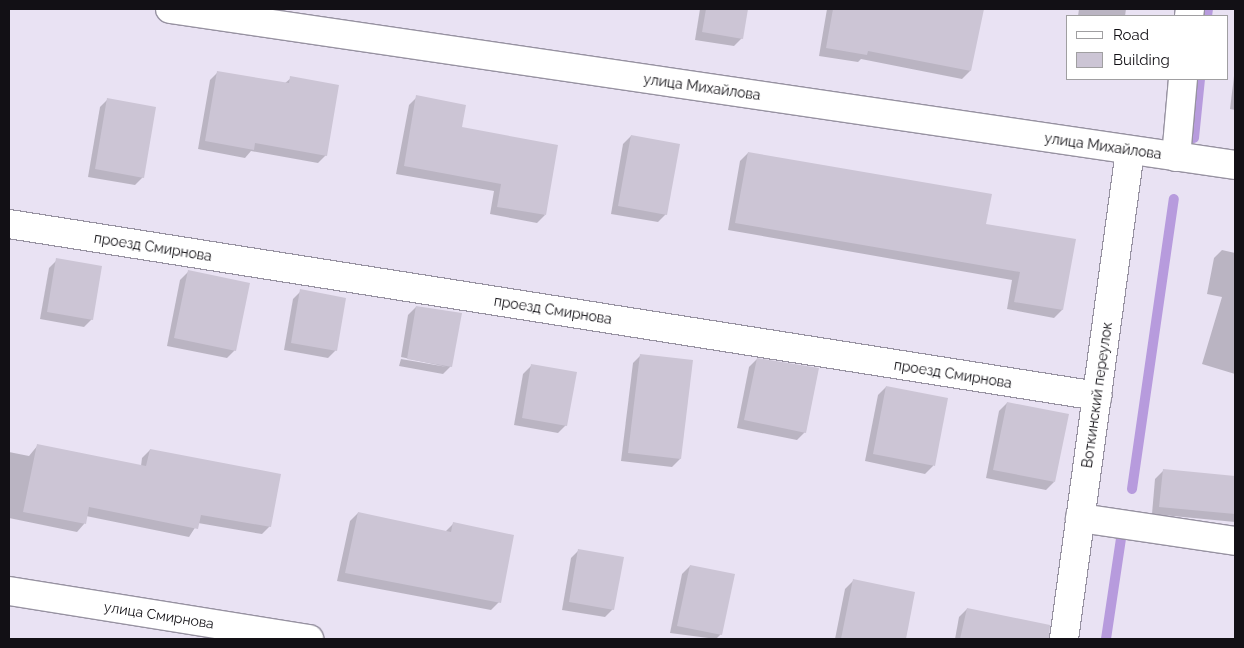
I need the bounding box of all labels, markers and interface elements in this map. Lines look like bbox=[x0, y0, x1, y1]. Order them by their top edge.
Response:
legend bbox=[1066, 15, 1229, 80]
text: Road bbox=[1113, 26, 1149, 44]
text: Building bbox=[1113, 51, 1170, 69]
street label: улица Михайлова bbox=[642, 70, 762, 104]
street label: улица Михайлова bbox=[1043, 129, 1163, 163]
street label: проезд Смирнова bbox=[93, 229, 213, 265]
street label: проезд Смирнова bbox=[493, 292, 613, 328]
street label: Воткинский переулок bbox=[1078, 321, 1116, 469]
street label: проезд Смирнова bbox=[893, 356, 1013, 392]
street label: улица Смирнова bbox=[103, 598, 215, 632]

